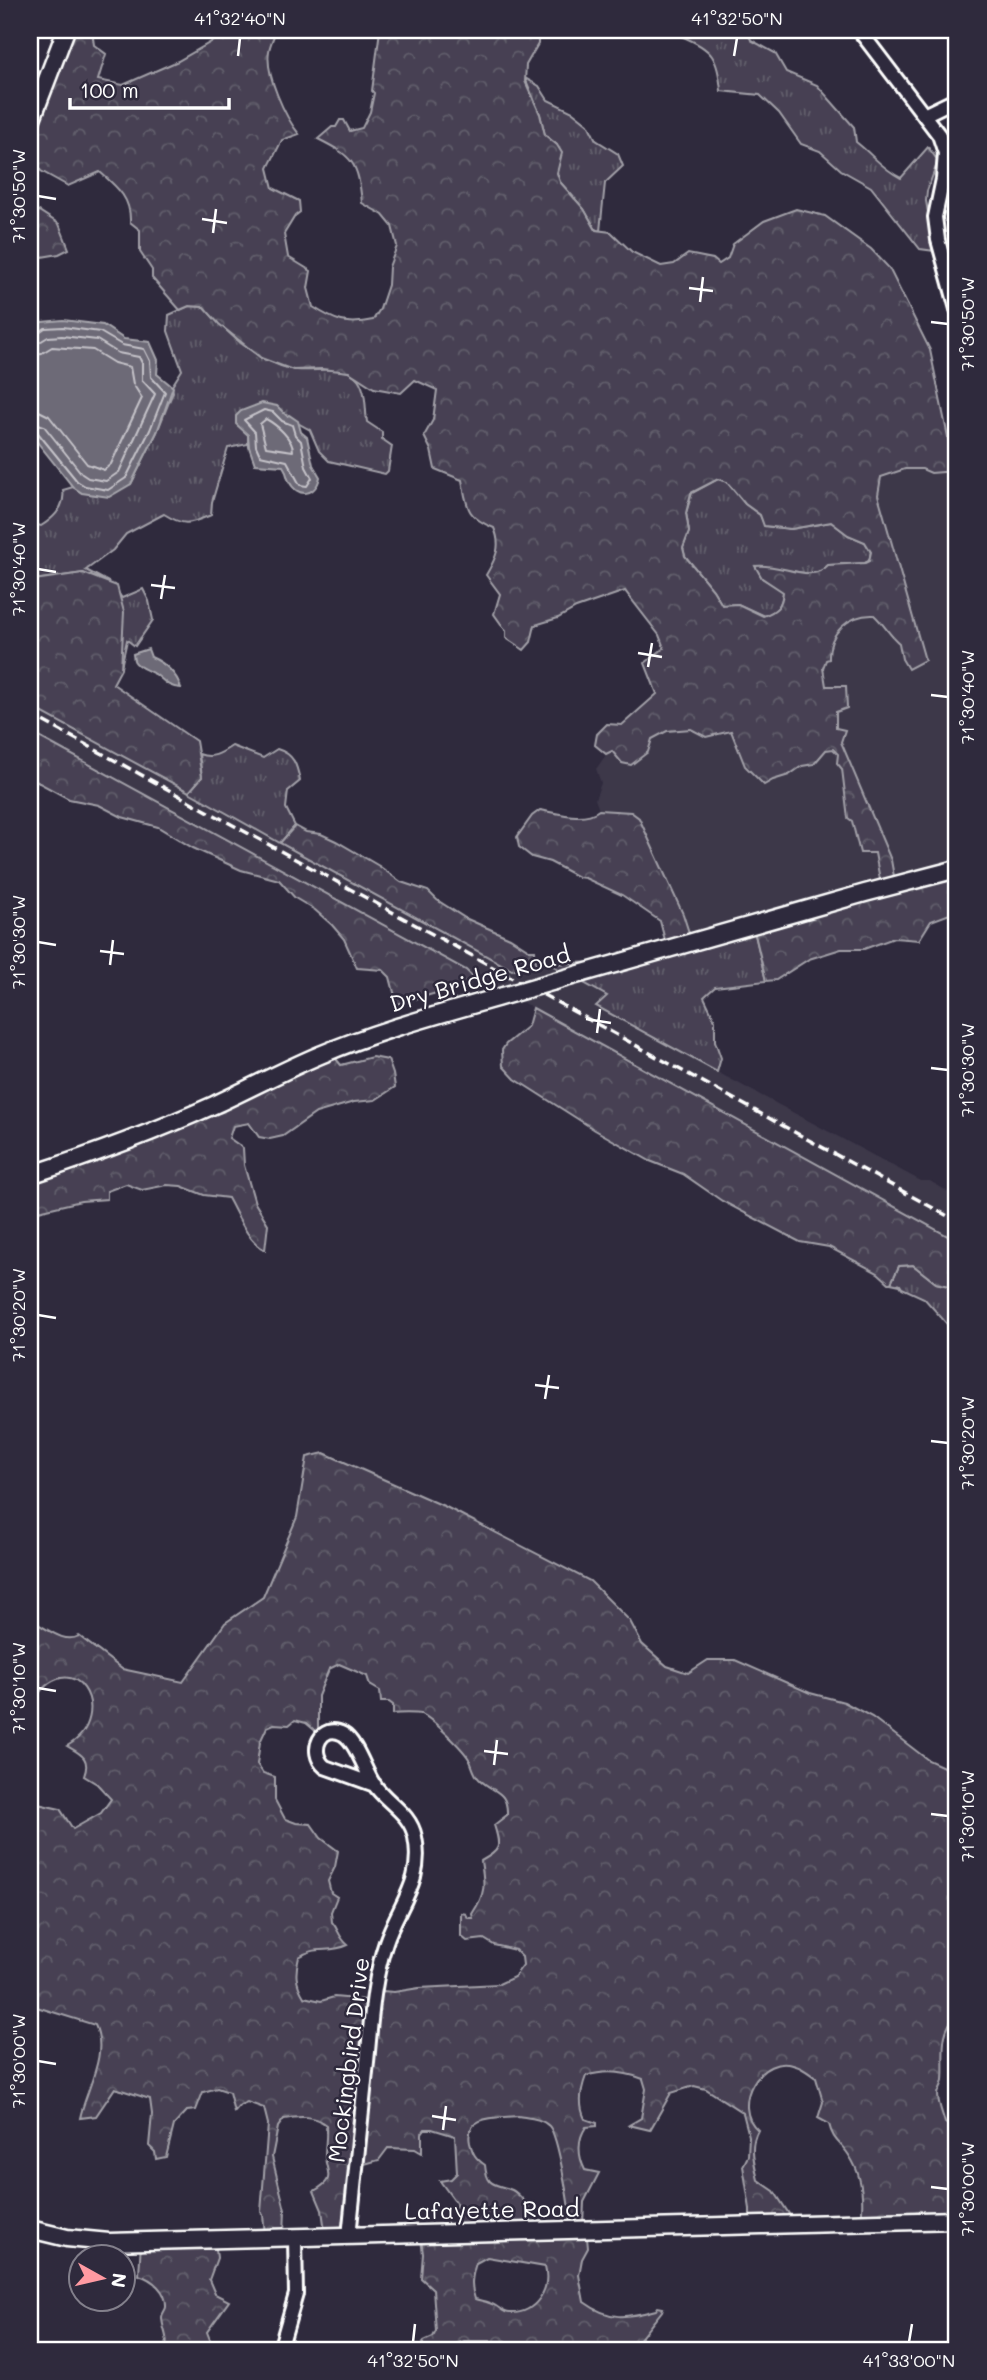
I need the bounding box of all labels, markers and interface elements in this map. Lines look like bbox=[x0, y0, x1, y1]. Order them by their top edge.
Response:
text: 41°32'40"N bbox=[194, 6, 286, 30]
text: 41°32'50"N bbox=[691, 6, 783, 30]
scale bar bbox=[70, 66, 229, 110]
text: 100 m bbox=[80, 76, 139, 103]
text: 71°30'50"W bbox=[6, 149, 30, 243]
text: 71°30'50"W bbox=[955, 277, 979, 371]
text: 71°30'40"W bbox=[6, 522, 30, 616]
text: 71°30'40"W bbox=[955, 650, 979, 744]
text: 71°30'30"W bbox=[6, 895, 30, 989]
street label: Dry Bridge Road bbox=[386, 938, 573, 1018]
text: 71°30'30"W bbox=[955, 1023, 979, 1117]
text: 71°30'20"W bbox=[6, 1268, 30, 1362]
text: 71°30'20"W bbox=[955, 1396, 979, 1490]
text: 71°30'10"W bbox=[6, 1642, 30, 1734]
text: 71°30'10"W bbox=[955, 1770, 979, 1862]
street label: Mockingbird Drive bbox=[321, 1955, 375, 2164]
text: 71°30'00"W bbox=[6, 2014, 30, 2109]
text: 71°30'00"W bbox=[955, 2142, 979, 2237]
street label: Lafayette Road bbox=[404, 2192, 580, 2226]
north arrow bbox=[66, 2244, 136, 2314]
text: N bbox=[106, 2272, 133, 2289]
text: 41°32'50"N bbox=[367, 2348, 459, 2372]
text: 41°33'00"N bbox=[863, 2348, 955, 2372]

